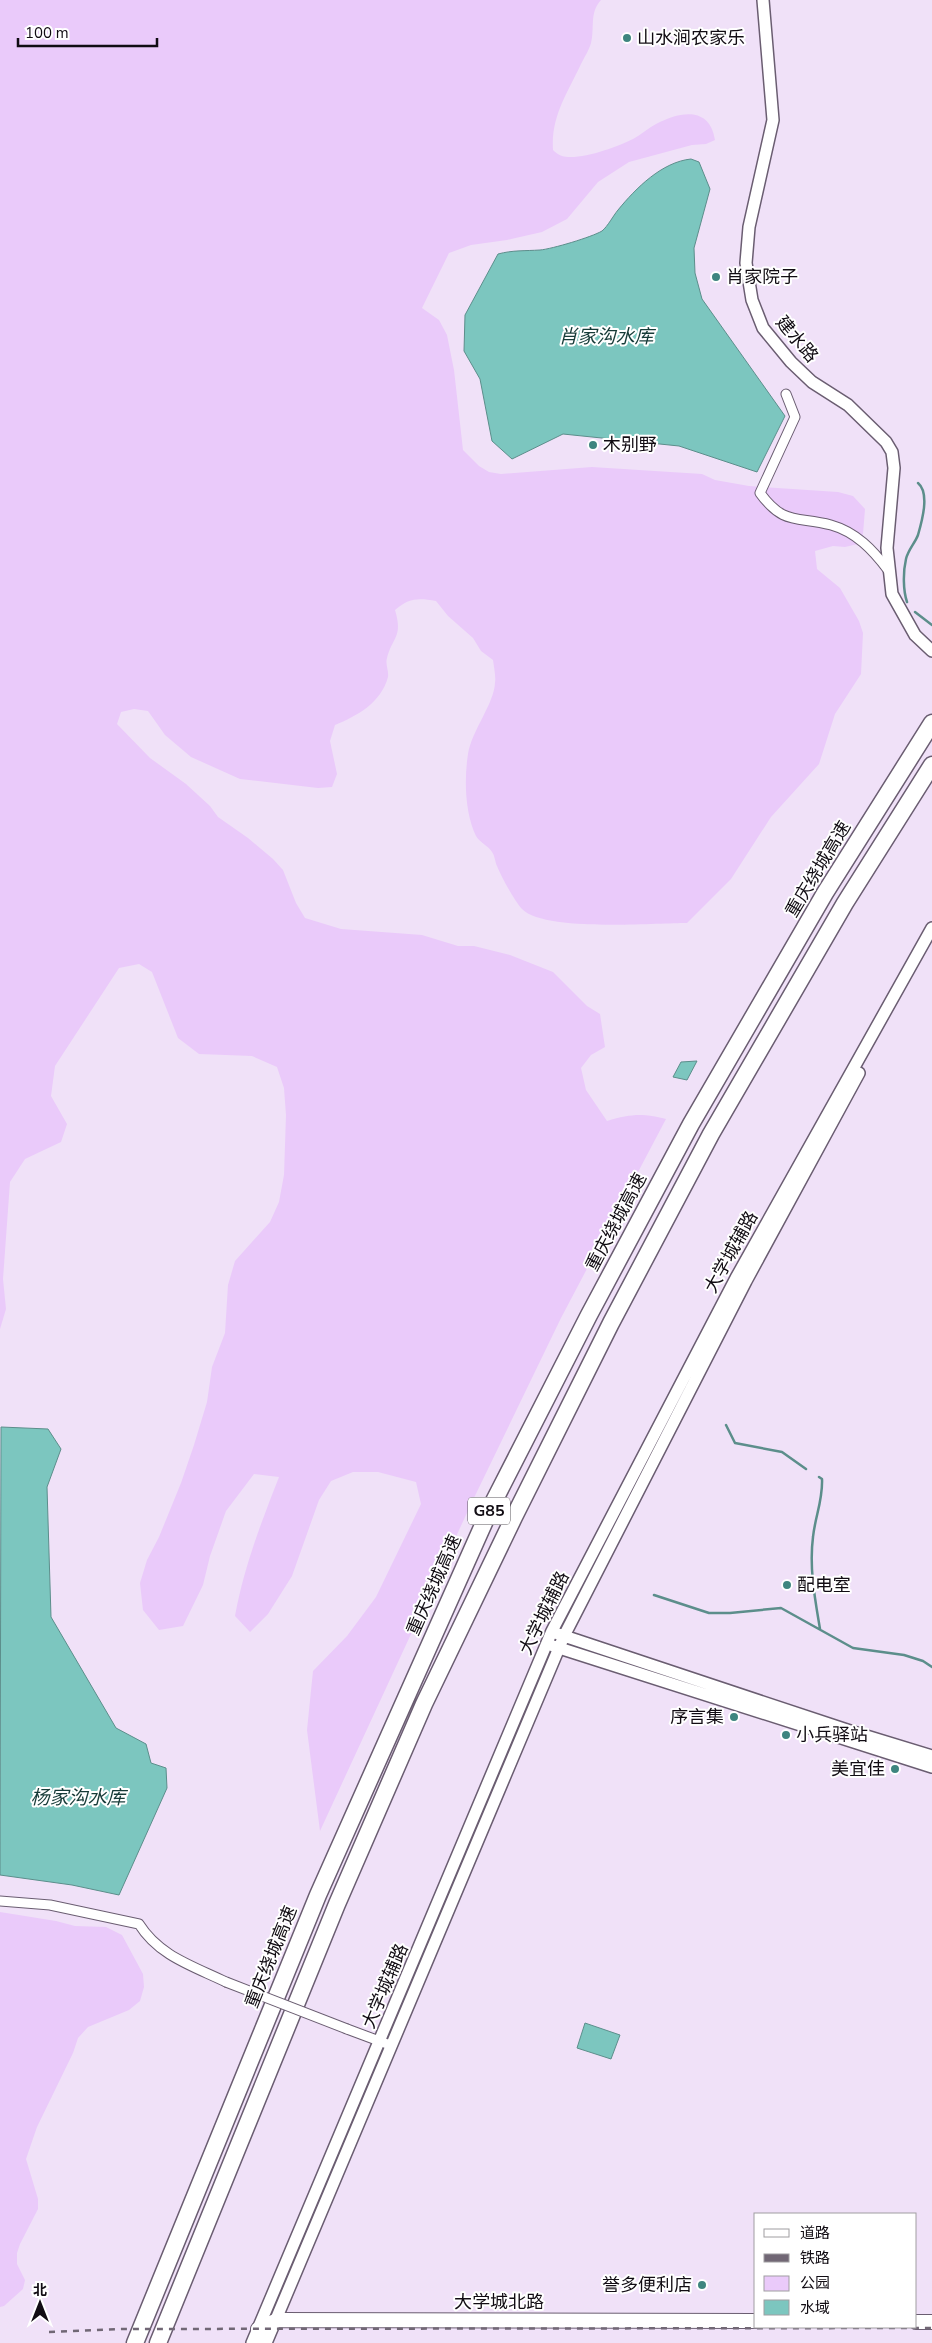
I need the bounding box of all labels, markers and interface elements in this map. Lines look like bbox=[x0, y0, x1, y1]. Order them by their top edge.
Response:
scale bar bbox=[18, 15, 156, 47]
text: 100 m bbox=[25, 23, 69, 43]
place label: 山水涧农家乐 bbox=[637, 26, 745, 50]
marker: 山水涧农家乐 bbox=[621, 32, 633, 44]
place label: 肖家院子 bbox=[726, 265, 798, 289]
marker: 肖家院子 bbox=[710, 271, 722, 283]
street label: 建水路 bbox=[770, 311, 824, 367]
water label: 肖家沟水库 bbox=[558, 324, 656, 350]
place label: 木别野 bbox=[603, 433, 657, 457]
marker: 木别野 bbox=[587, 439, 599, 451]
street label: 重庆绕城高速 bbox=[780, 817, 856, 921]
street label: 重庆绕城高速 bbox=[580, 1169, 652, 1275]
street label: 大学城辅路 bbox=[699, 1207, 763, 1297]
road number: G85 bbox=[468, 1498, 510, 1524]
street label: 重庆绕城高速 bbox=[401, 1531, 467, 1639]
street label: 大学城辅路 bbox=[513, 1567, 575, 1659]
place label: 配电室 bbox=[797, 1573, 851, 1597]
marker: 配电室 bbox=[781, 1579, 793, 1591]
place label: 序言集 bbox=[670, 1705, 724, 1729]
marker: 序言集 bbox=[728, 1711, 740, 1723]
place label: 小兵驿站 bbox=[796, 1723, 868, 1747]
marker: 小兵驿站 bbox=[780, 1729, 792, 1741]
place label: 美宜佳 bbox=[831, 1757, 885, 1781]
marker: 美宜佳 bbox=[889, 1763, 901, 1775]
water label: 杨家沟水库 bbox=[30, 1785, 128, 1811]
street label: 重庆绕城高速 bbox=[240, 1902, 302, 2012]
street label: 大学城辅路 bbox=[356, 1940, 414, 2032]
legend bbox=[754, 2213, 917, 2328]
text: 道路 bbox=[800, 2223, 830, 2243]
text: 铁路 bbox=[800, 2248, 830, 2268]
place label: 誉多便利店 bbox=[602, 2273, 692, 2297]
text: 公园 bbox=[800, 2273, 830, 2293]
north arrow bbox=[15, 2278, 65, 2328]
marker: 誉多便利店 bbox=[696, 2279, 708, 2291]
text: 北 bbox=[33, 2281, 47, 2300]
street label: 大学城北路 bbox=[454, 2290, 544, 2314]
text: 水域 bbox=[800, 2298, 830, 2318]

